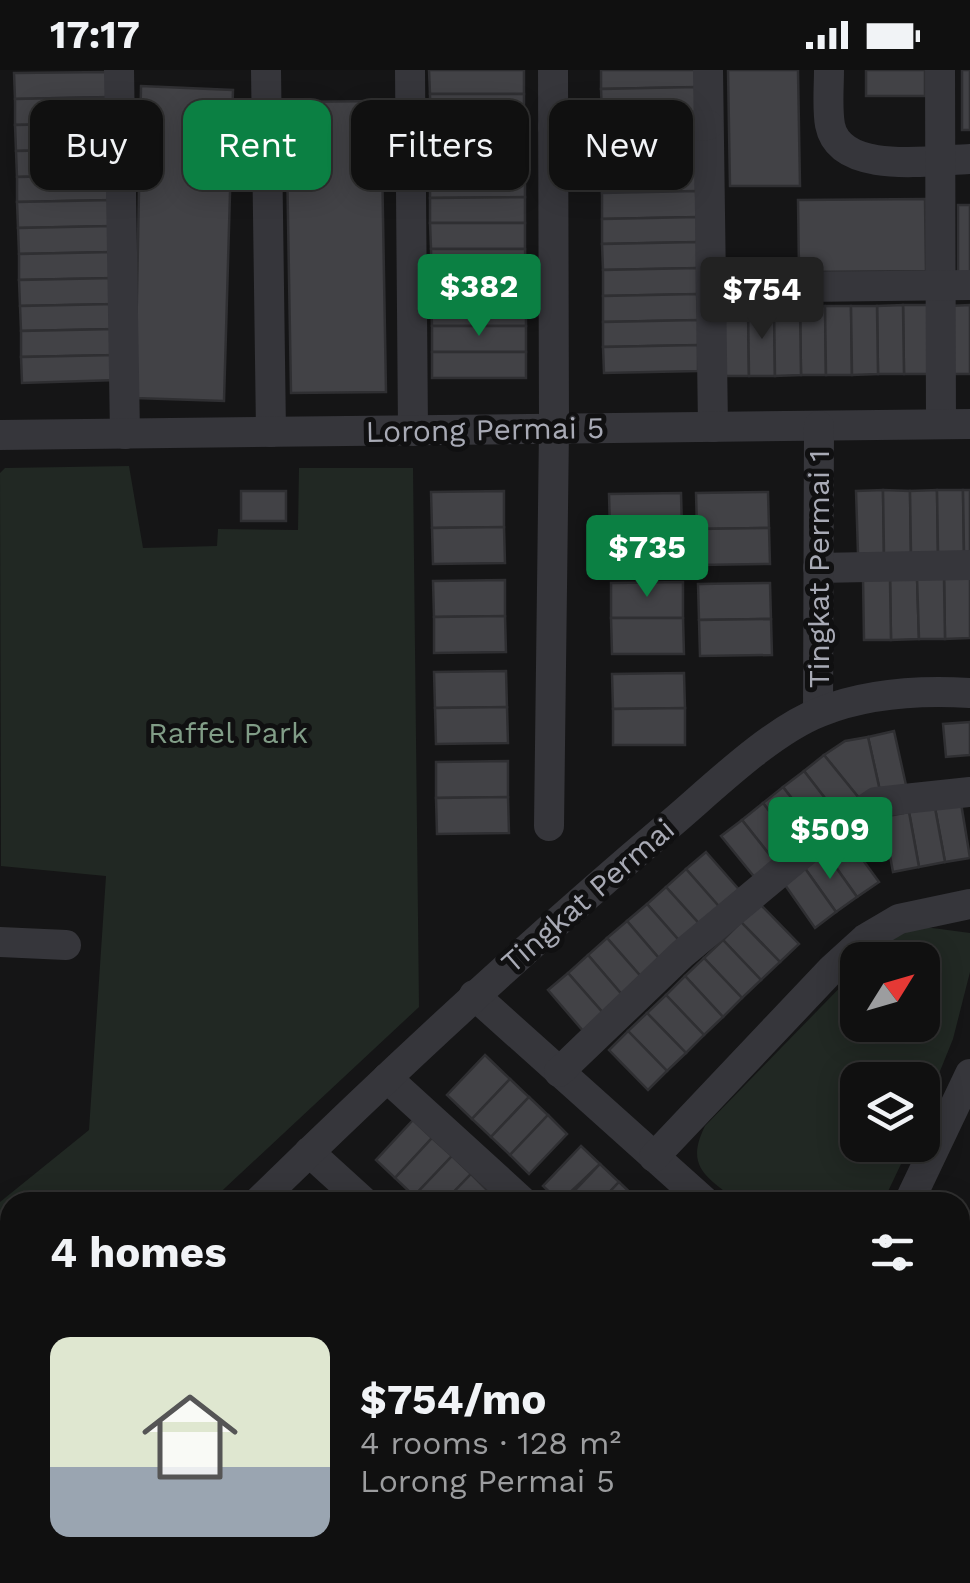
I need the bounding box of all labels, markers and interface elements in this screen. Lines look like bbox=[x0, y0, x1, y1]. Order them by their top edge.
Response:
text: 17:17 bbox=[50, 13, 140, 57]
chip: Buy bbox=[30, 100, 163, 190]
chip: Rent bbox=[183, 100, 331, 190]
chip: Filters bbox=[351, 100, 529, 190]
chip: New bbox=[549, 100, 693, 190]
pin: $382 bbox=[420, 254, 538, 339]
pin: $754 bbox=[703, 257, 821, 342]
text: $382 bbox=[440, 267, 518, 305]
text: $754 bbox=[723, 270, 801, 308]
street label: Lorong Permai 5 bbox=[365, 410, 605, 449]
street label: Tingkat Permai 1 bbox=[801, 450, 836, 688]
pin: $735 bbox=[588, 515, 706, 600]
text: $735 bbox=[608, 528, 686, 566]
park label: Raffel Park bbox=[148, 715, 308, 750]
pin: $509 bbox=[771, 797, 889, 882]
text: $509 bbox=[790, 810, 870, 848]
street label: Tingkat Permai bbox=[494, 811, 681, 980]
north arrow bbox=[840, 942, 940, 1042]
map controls bbox=[840, 942, 940, 1162]
button: layers bbox=[840, 1062, 940, 1162]
icon: filters bbox=[865, 1225, 920, 1280]
text: 4 homes bbox=[50, 1228, 227, 1277]
text: $754/mo bbox=[360, 1375, 546, 1424]
icon: home bbox=[130, 1377, 250, 1497]
text: 4 rooms · 128 m² bbox=[360, 1424, 621, 1462]
text: Lorong Permai 5 bbox=[360, 1462, 615, 1500]

